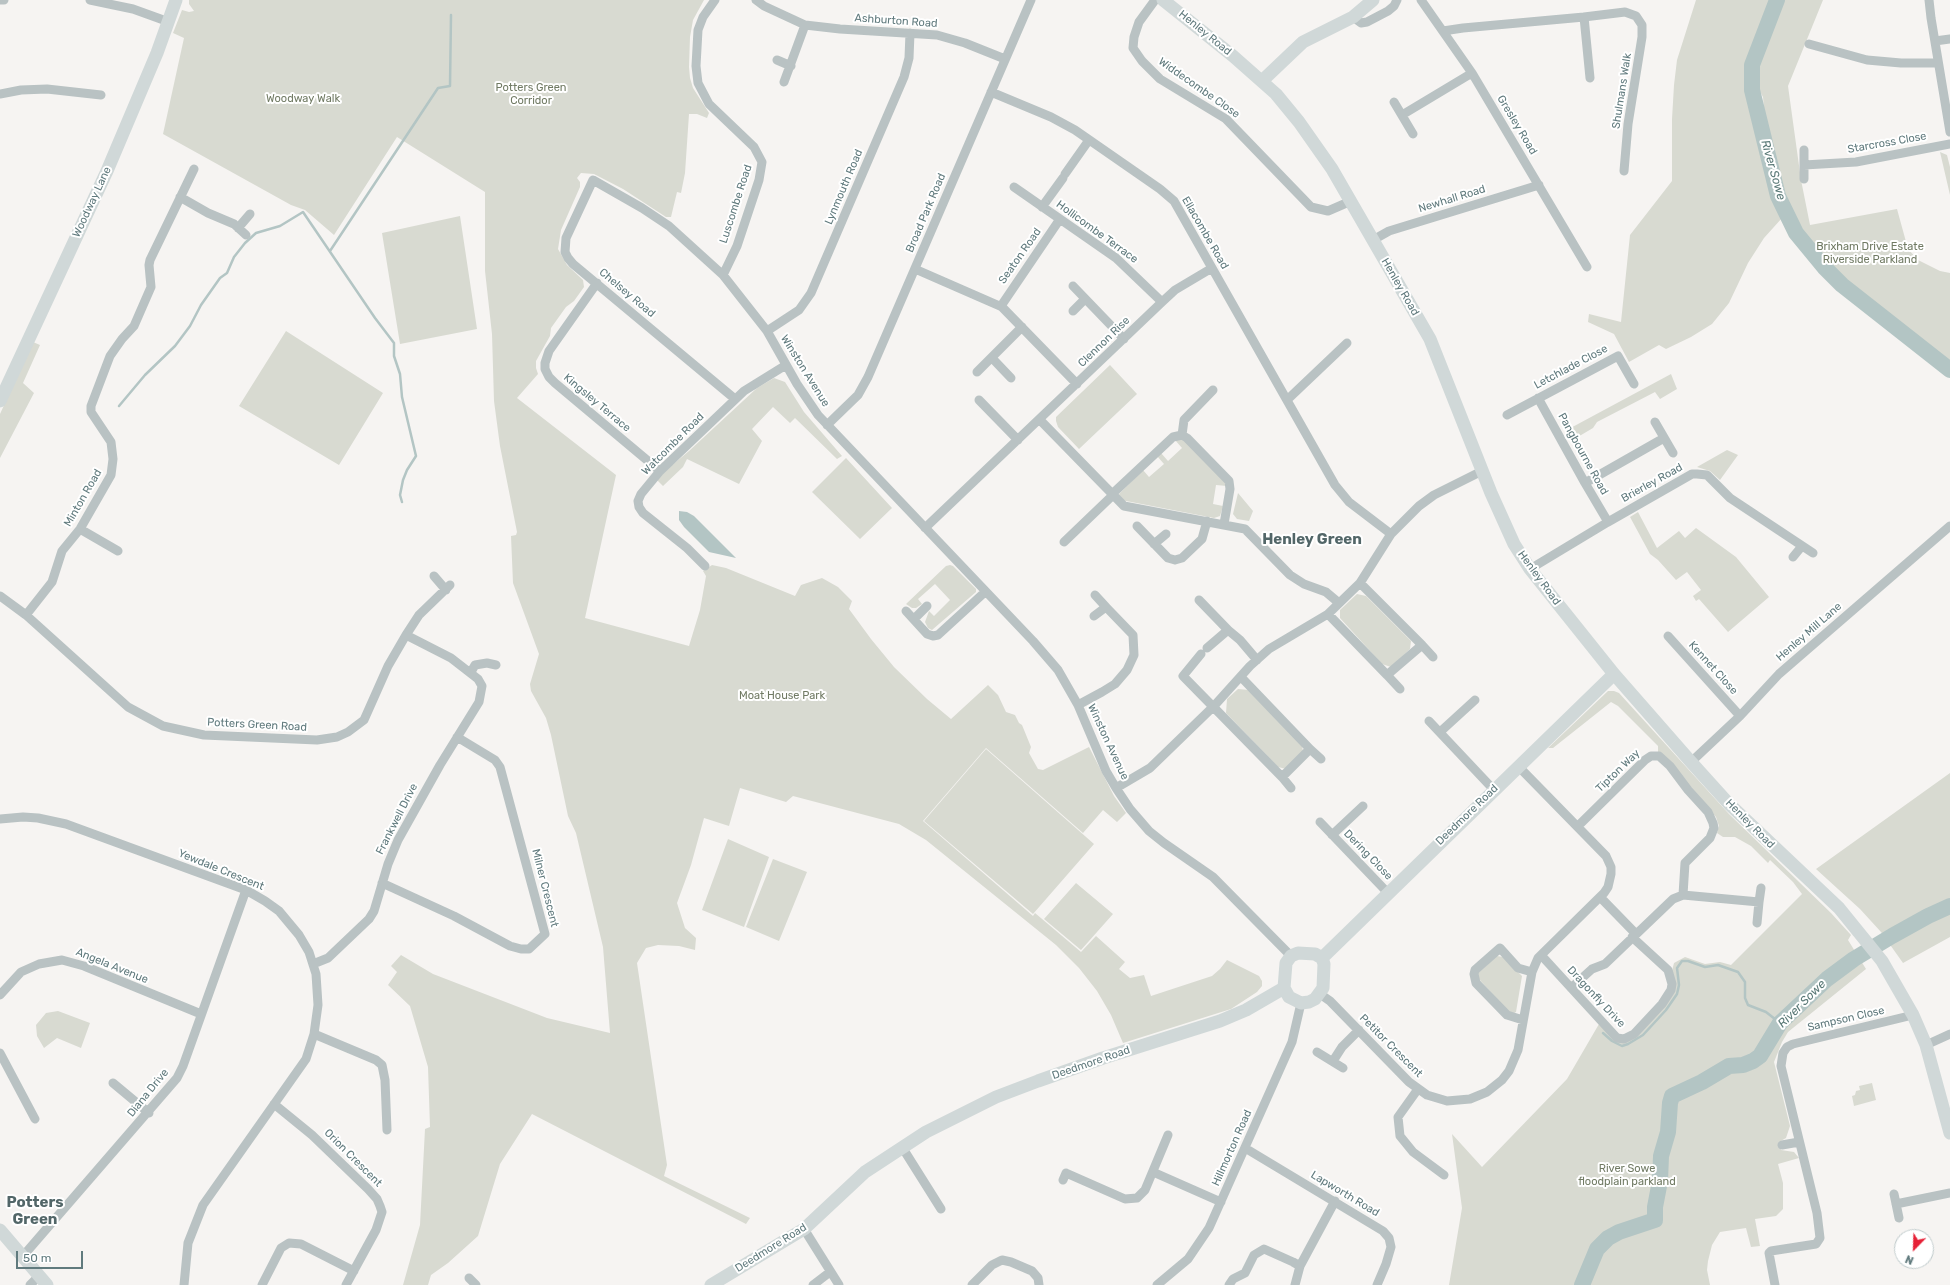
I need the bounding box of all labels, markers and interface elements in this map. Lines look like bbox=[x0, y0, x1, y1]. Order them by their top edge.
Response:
street label: Henley Road bbox=[1176, 8, 1234, 58]
street label: Ashburton Road bbox=[854, 12, 938, 30]
street label: Shulmans Walk bbox=[1609, 52, 1635, 130]
street label: Widdecombe Close bbox=[1156, 55, 1242, 121]
park label: Potters Green Corridor bbox=[495, 81, 567, 107]
park label: Woodway Walk bbox=[266, 92, 340, 106]
street label: Gresley Road bbox=[1494, 93, 1540, 157]
street label: Starcross Close bbox=[1847, 130, 1927, 156]
water label: River Sowe bbox=[1758, 138, 1788, 202]
street label: Lynmouth Road bbox=[822, 147, 866, 227]
street label: Luscombe Road bbox=[717, 163, 755, 245]
street label: Woodway Lane bbox=[70, 165, 114, 239]
street label: Broad Park Road bbox=[903, 171, 949, 255]
street label: Newhall Road bbox=[1417, 183, 1487, 215]
street label: Ellacombe Road bbox=[1179, 194, 1231, 272]
street label: Hollicombe Terrace bbox=[1054, 198, 1140, 266]
street label: Seaton Road bbox=[996, 226, 1044, 286]
park label: Brixham Drive Estate Riverside Parkland bbox=[1816, 240, 1924, 266]
street label: Henley Road bbox=[1378, 256, 1422, 318]
street label: Chelsey Road bbox=[596, 266, 658, 320]
street label: Clennon Rise bbox=[1075, 314, 1133, 370]
street label: Winston Avenue bbox=[778, 333, 832, 409]
street label: Letchlade Close bbox=[1532, 342, 1610, 392]
street label: Kingsley Terrace bbox=[561, 371, 633, 435]
street label: Watcombe Road bbox=[639, 410, 707, 478]
street label: Pangbourne Road bbox=[1555, 411, 1611, 497]
street label: Brierley Road bbox=[1619, 461, 1685, 505]
street label: Minton Road bbox=[61, 467, 105, 529]
district label: Henley Green bbox=[1262, 531, 1362, 549]
street label: Henley Road bbox=[1515, 548, 1563, 608]
street label: Henley Mill Lane bbox=[1774, 600, 1844, 664]
street label: Kennet Close bbox=[1686, 639, 1740, 697]
park label: Moat House Park bbox=[739, 689, 825, 703]
street label: Winston Avenue bbox=[1085, 702, 1131, 782]
street label: Potters Green Road bbox=[207, 716, 307, 734]
street label: Tipton Way bbox=[1593, 747, 1643, 795]
street label: Frankwell Drive bbox=[373, 781, 421, 857]
street label: Deedmore Road bbox=[1433, 782, 1501, 848]
street label: Henley Road bbox=[1723, 797, 1777, 851]
street label: Dering Close bbox=[1341, 827, 1395, 883]
street label: Yewdale Crescent bbox=[176, 847, 266, 893]
street label: Milner Crescent bbox=[529, 848, 561, 928]
street label: Angela Avenue bbox=[74, 946, 150, 986]
street label: Dragonfly Drive bbox=[1564, 964, 1628, 1030]
water label: River Sowe bbox=[1775, 977, 1829, 1031]
street label: Sampson Close bbox=[1806, 1004, 1886, 1034]
street label: Petitor Crescent bbox=[1357, 1012, 1425, 1080]
street label: Deedmore Road bbox=[1050, 1043, 1132, 1083]
street label: Diana Drive bbox=[125, 1066, 171, 1120]
street label: Hillmorton Road bbox=[1209, 1108, 1255, 1188]
street label: Orion Crescent bbox=[321, 1126, 385, 1190]
park label: River Sowe floodplain parkland bbox=[1578, 1162, 1676, 1188]
street label: Lapworth Road bbox=[1308, 1168, 1382, 1220]
district label: Potters Green bbox=[6, 1194, 64, 1229]
street label: Deedmore Road bbox=[733, 1221, 809, 1275]
north arrow bbox=[1894, 1229, 1934, 1269]
scale bar bbox=[18, 1243, 85, 1269]
text: 50 m bbox=[23, 1251, 51, 1265]
text: N bbox=[1903, 1252, 1916, 1267]

